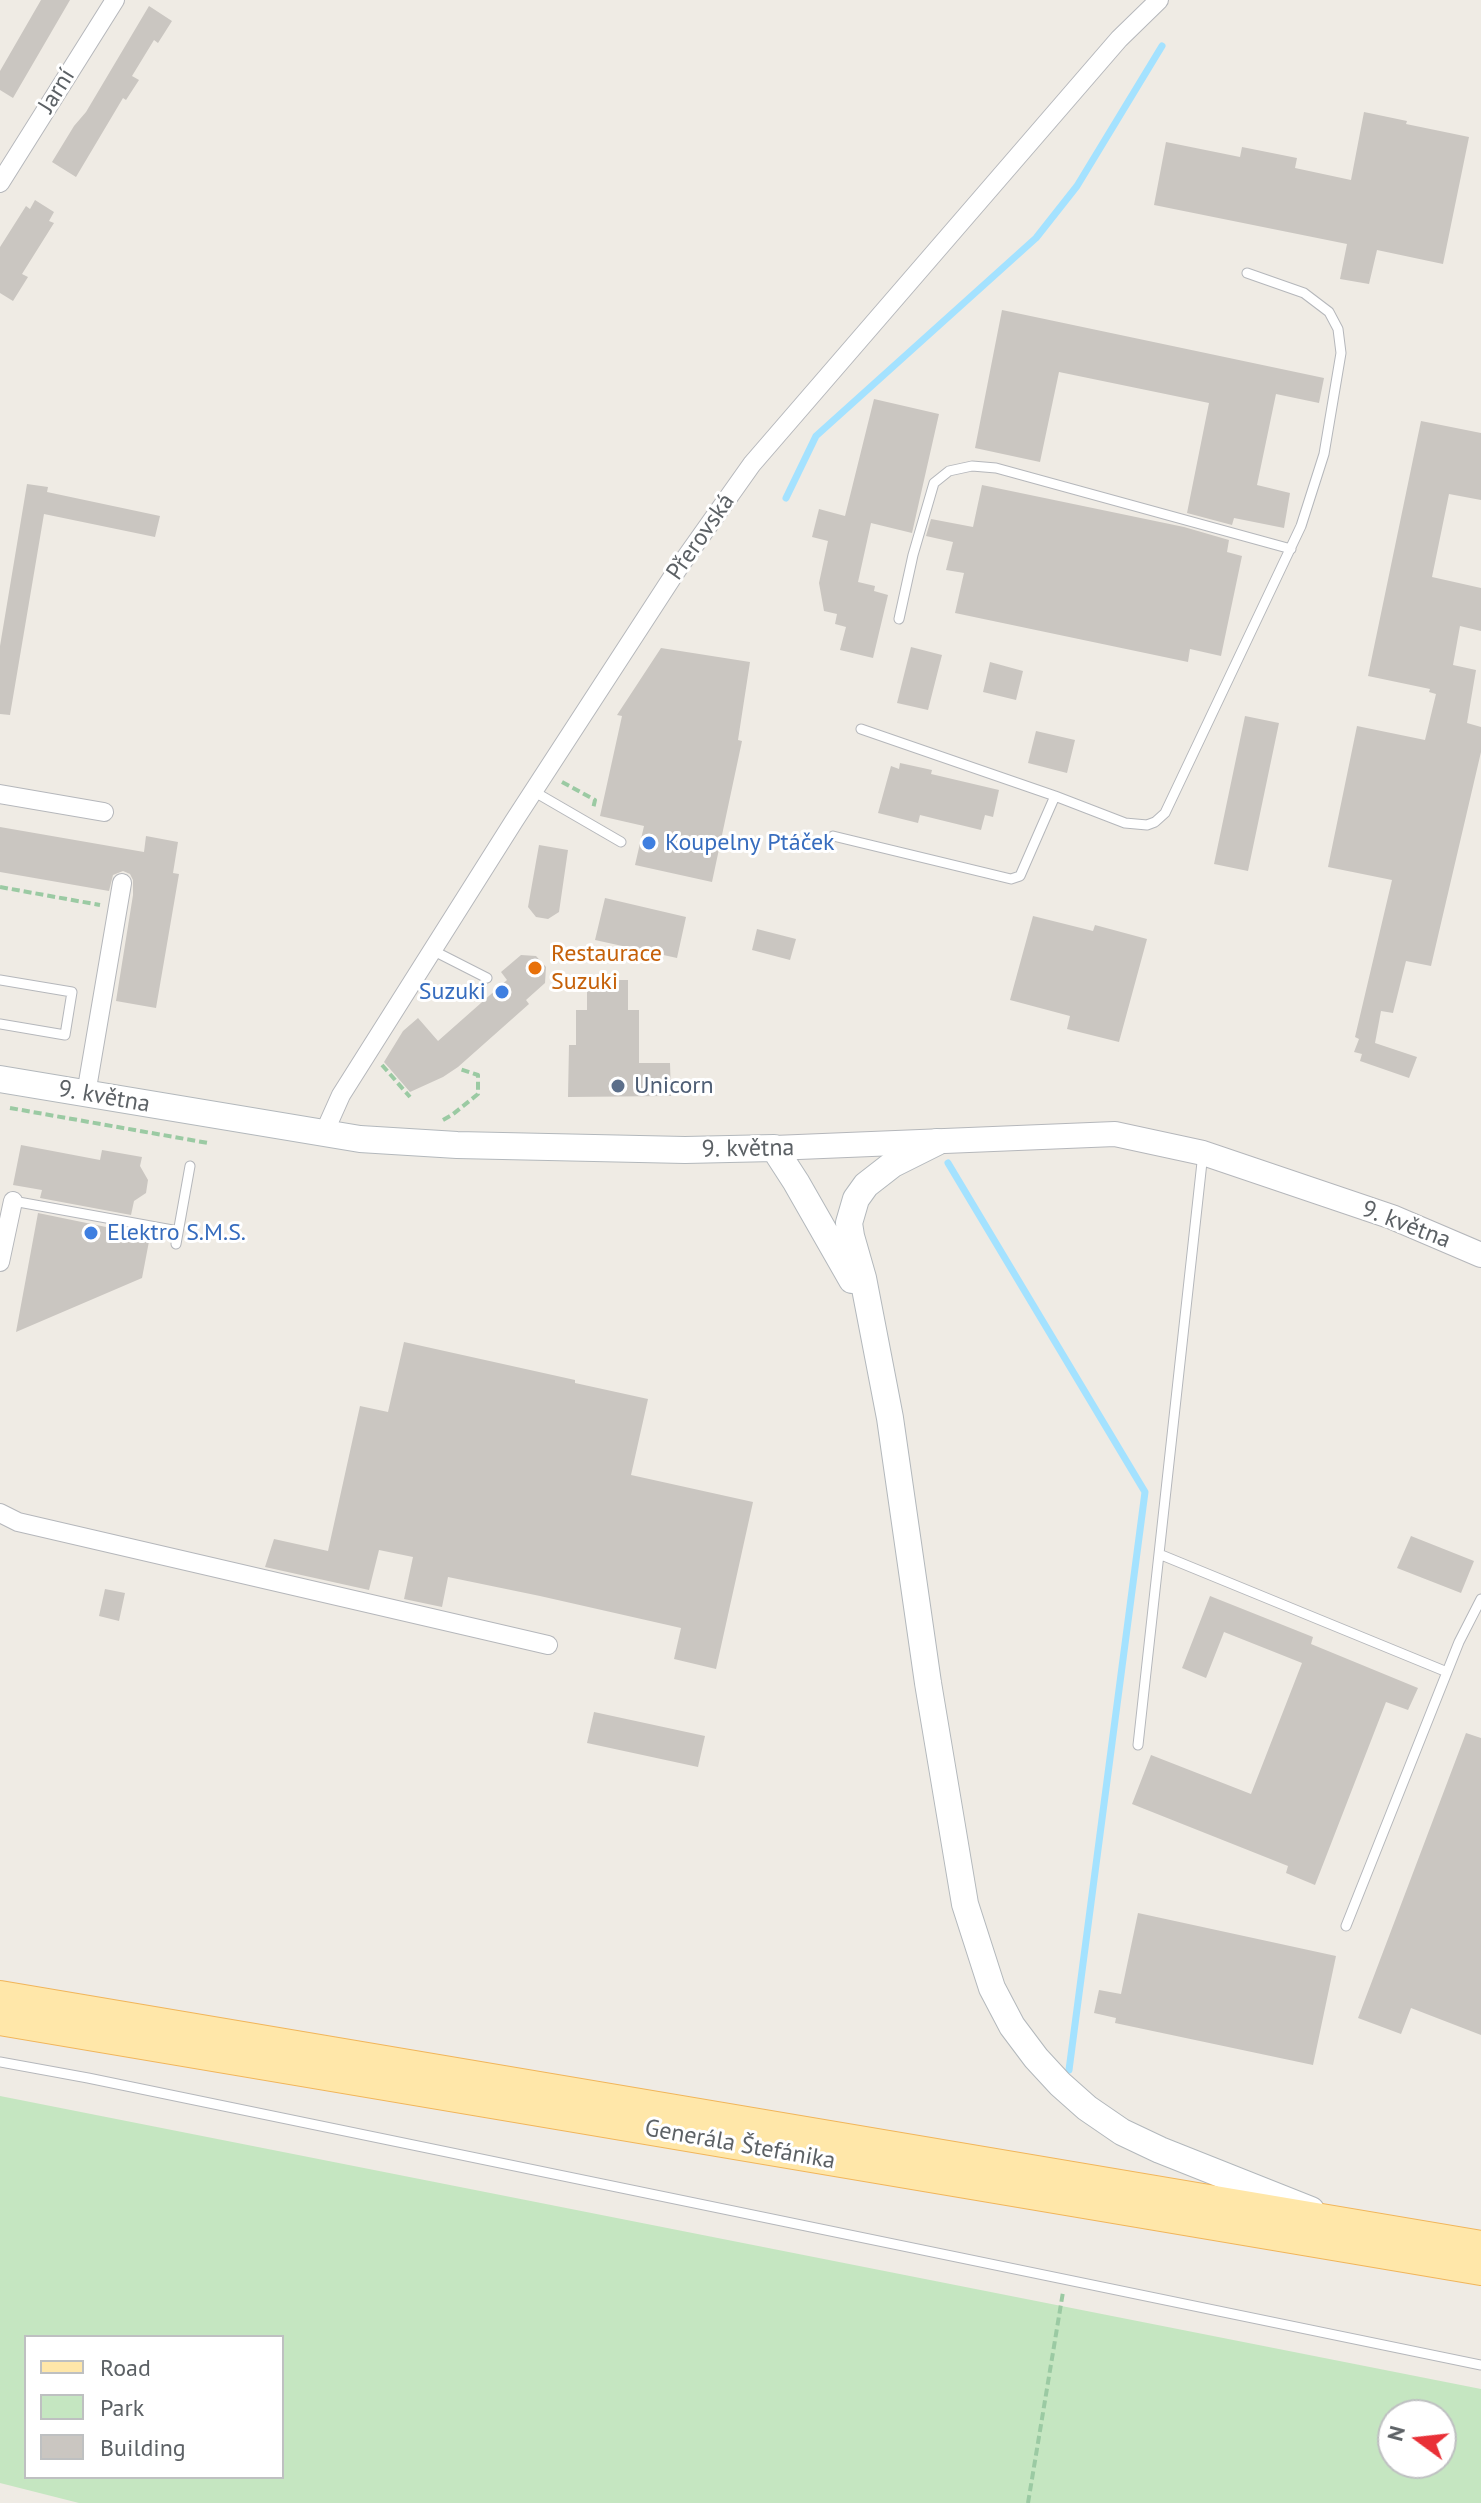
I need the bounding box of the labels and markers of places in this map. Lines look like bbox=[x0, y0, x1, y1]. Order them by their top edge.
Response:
place label: Koupelny Ptáček bbox=[665, 829, 835, 857]
marker: Koupelny Ptáček bbox=[640, 834, 658, 852]
place label: Restaurace Suzuki bbox=[551, 940, 662, 996]
marker: Restaurace Suzuki bbox=[526, 959, 544, 977]
place label: Suzuki bbox=[419, 978, 486, 1006]
marker: Suzuki bbox=[493, 983, 511, 1001]
place label: Unicorn bbox=[634, 1072, 714, 1100]
marker: Unicorn bbox=[609, 1077, 627, 1095]
place label: Elektro S.M.S. bbox=[107, 1219, 246, 1247]
marker: Elektro S.M.S. bbox=[82, 1224, 100, 1242]

